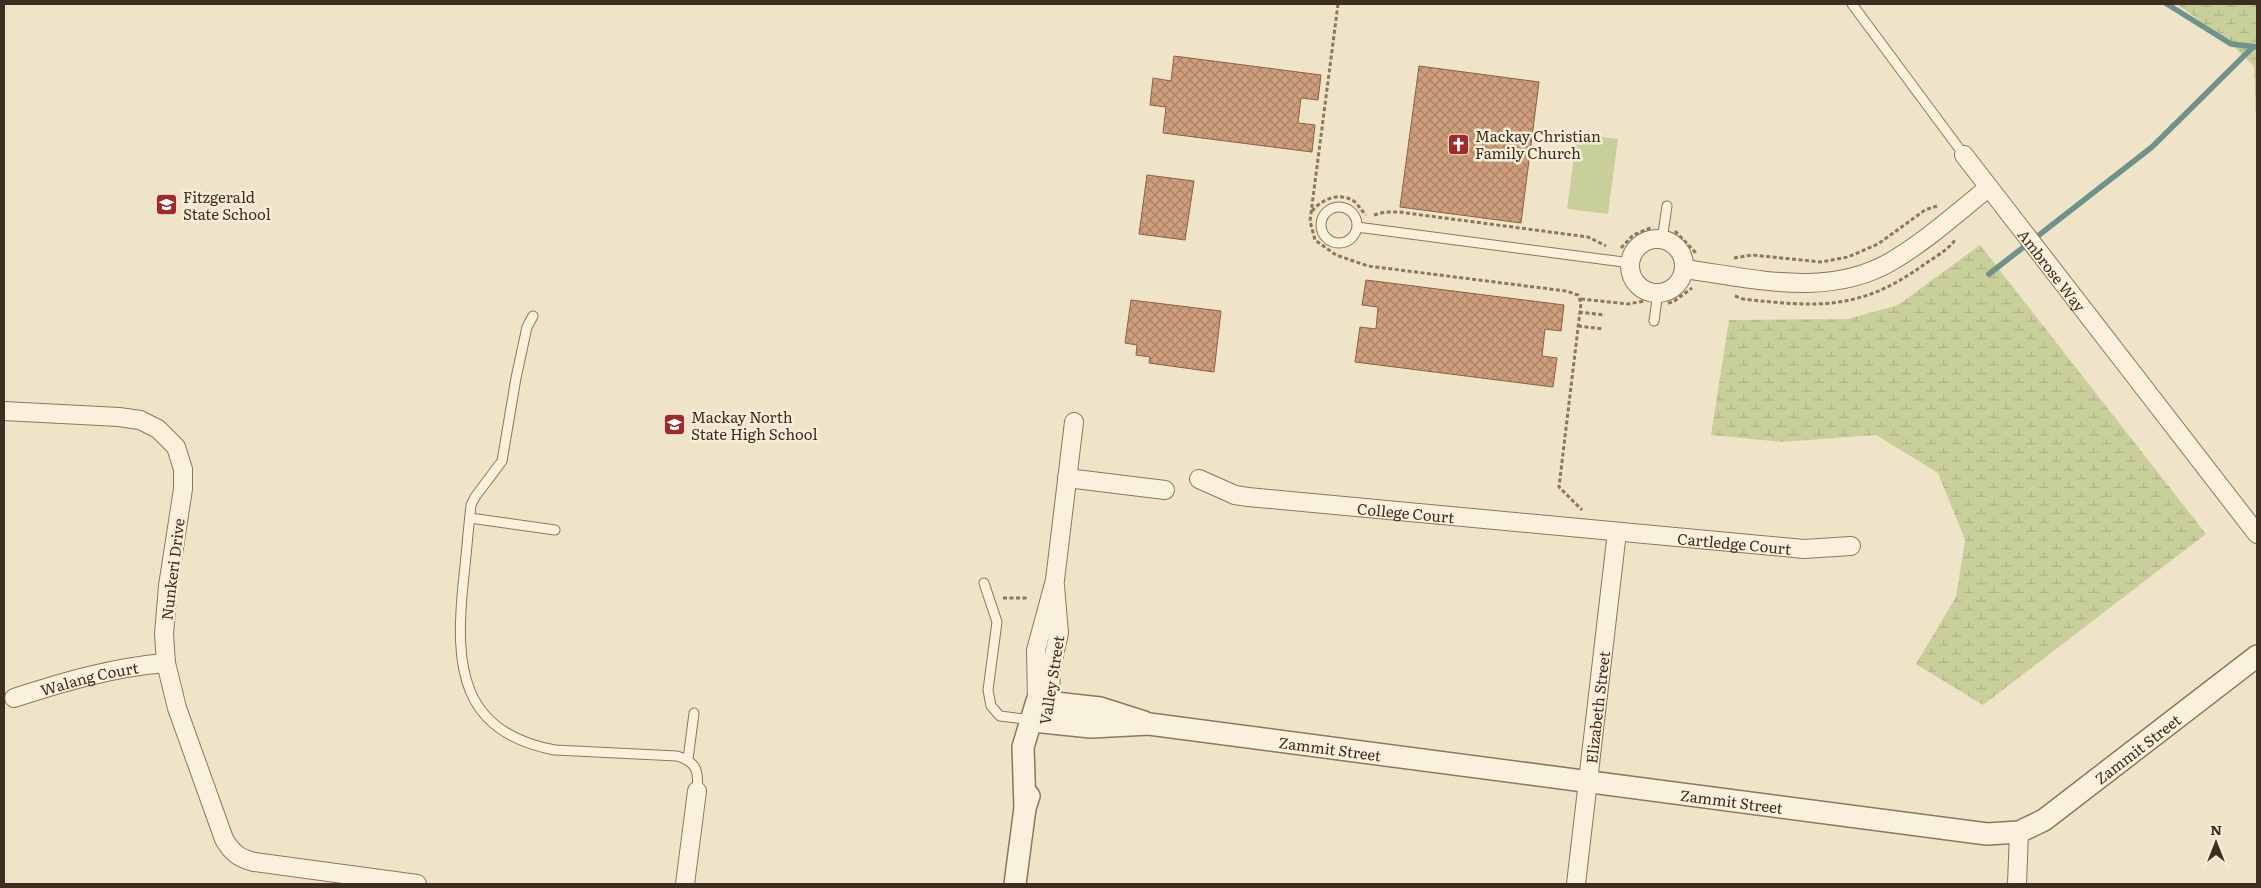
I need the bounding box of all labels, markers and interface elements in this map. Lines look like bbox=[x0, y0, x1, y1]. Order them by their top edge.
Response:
place label: Mackay Christian Family Church bbox=[1475, 124, 1601, 164]
church icon: Mackay Christian Family Church bbox=[1447, 132, 1471, 156]
place label: Fitzgerald State School bbox=[183, 185, 271, 225]
school or university icon: Fitzgerald State School bbox=[155, 193, 179, 217]
street label: Ambrose Way bbox=[2013, 224, 2092, 316]
place label: Mackay North State High School bbox=[691, 405, 817, 445]
school or university icon: Mackay North State High School bbox=[663, 413, 687, 437]
street label: College Court bbox=[1356, 496, 1455, 528]
street label: Nunkeri Drive bbox=[154, 517, 190, 621]
street label: Cartledge Court bbox=[1676, 526, 1792, 559]
street label: Valley Street bbox=[1033, 634, 1069, 726]
street label: Elizabeth Street bbox=[1579, 650, 1615, 765]
street label: Walang Court bbox=[37, 655, 140, 701]
street label: Zammit Street bbox=[2089, 708, 2185, 789]
street label: Zammit Street bbox=[1277, 730, 1383, 766]
street label: Zammit Street bbox=[1679, 782, 1784, 819]
north arrow bbox=[2191, 818, 2241, 868]
text: N bbox=[2210, 819, 2222, 839]

